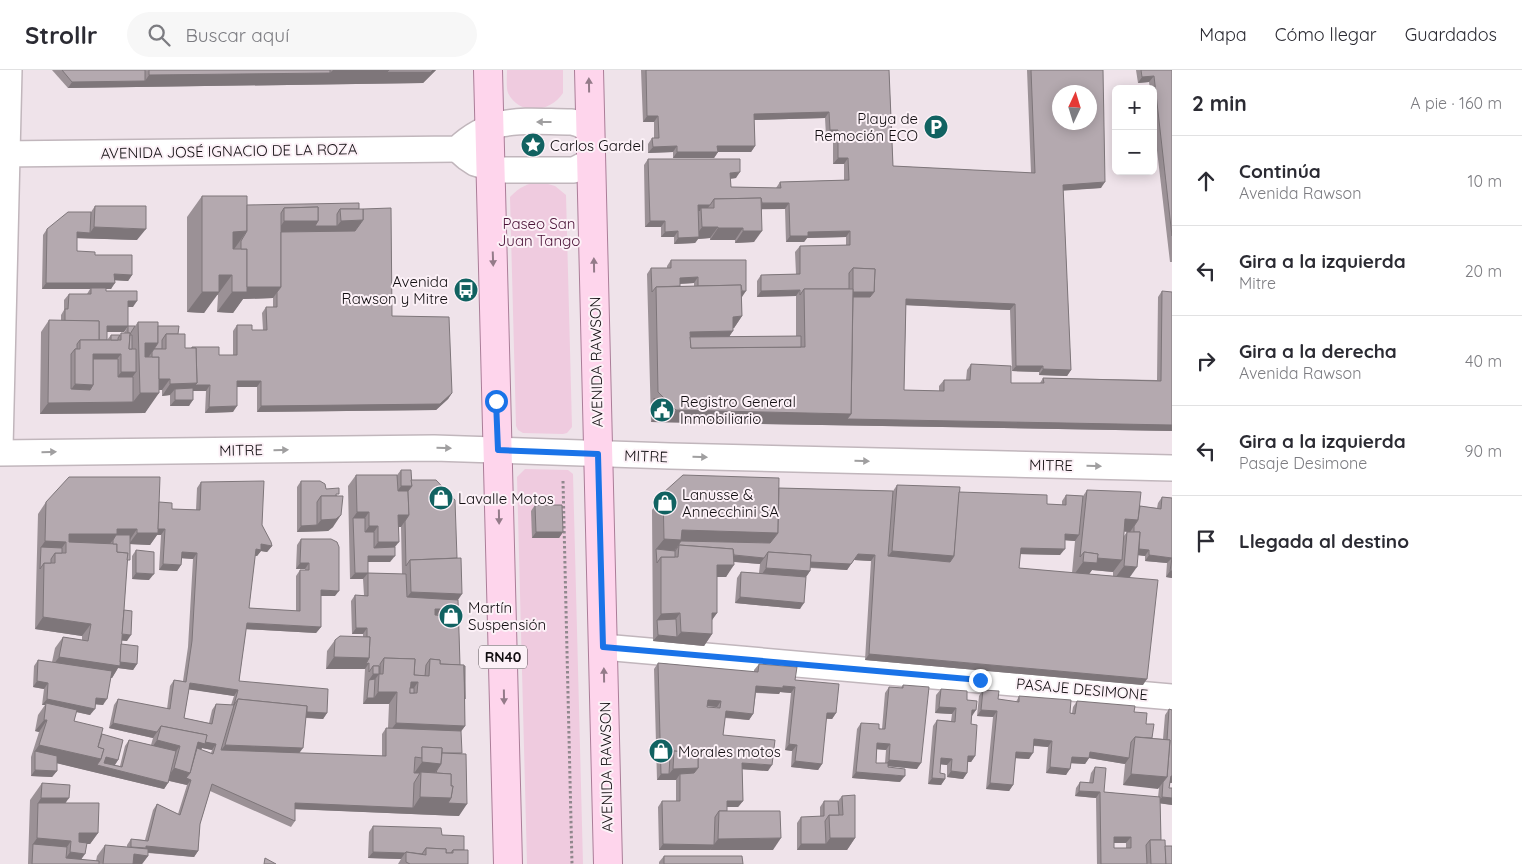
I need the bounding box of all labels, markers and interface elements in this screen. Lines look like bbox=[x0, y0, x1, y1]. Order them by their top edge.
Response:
search box bbox=[127, 12, 477, 57]
text: Strollr bbox=[25, 20, 97, 50]
icon: search bbox=[145, 21, 173, 49]
text: Buscar aquí bbox=[185, 23, 289, 47]
text: Mapa bbox=[1199, 23, 1247, 46]
text: Cómo llegar bbox=[1275, 23, 1377, 46]
text: Guardados bbox=[1405, 23, 1497, 46]
one-way arrow bbox=[585, 77, 593, 93]
north arrow bbox=[1052, 85, 1097, 130]
map controls bbox=[1112, 85, 1157, 175]
button: + bbox=[1112, 85, 1157, 130]
text: 2 min bbox=[1192, 90, 1247, 116]
text: A pie · 160 m bbox=[1410, 93, 1502, 113]
place label: Playa de Remoción ECO bbox=[814, 109, 918, 145]
parking icon: Playa de Remoción ECO bbox=[923, 114, 949, 140]
one-way arrow bbox=[535, 118, 551, 126]
button: − bbox=[1112, 130, 1157, 175]
place icon: Carlos Gardel bbox=[520, 132, 546, 158]
place label: Carlos Gardel bbox=[550, 136, 644, 155]
street label: AVENIDA JOSÉ IGNACIO DE LA ROZA bbox=[101, 139, 358, 163]
text: Continúa bbox=[1239, 159, 1321, 183]
icon: ahead bbox=[1192, 167, 1220, 195]
text: 10 m bbox=[1468, 171, 1502, 191]
text: Avenida Rawson bbox=[1239, 183, 1362, 203]
park label: Paseo San Juan Tango bbox=[498, 214, 580, 250]
text: Gira a la izquierda bbox=[1239, 249, 1406, 273]
one-way arrow bbox=[489, 251, 497, 267]
one-way arrow bbox=[589, 257, 597, 273]
icon: left bbox=[1192, 257, 1220, 285]
text: 20 m bbox=[1465, 261, 1502, 281]
place label: Avenida Rawson y Mitre bbox=[342, 272, 448, 308]
text: Mitre bbox=[1239, 273, 1276, 293]
bus stop icon: Avenida Rawson y Mitre bbox=[453, 277, 479, 303]
street label: AVENIDA RAWSON bbox=[585, 297, 607, 427]
text: Gira a la derecha bbox=[1239, 339, 1397, 363]
icon: right bbox=[1192, 347, 1220, 375]
text: 40 m bbox=[1465, 351, 1502, 371]
text: Avenida Rawson bbox=[1239, 363, 1362, 383]
route start bbox=[485, 390, 508, 413]
place label: Registro General Inmobiliario bbox=[680, 392, 796, 428]
public building icon: Registro General Inmobiliario bbox=[649, 397, 675, 423]
text: Gira a la izquierda bbox=[1239, 429, 1406, 453]
icon: left bbox=[1192, 437, 1220, 465]
street label: MITRE bbox=[219, 440, 263, 460]
text: 90 m bbox=[1465, 441, 1502, 461]
one-way arrow bbox=[436, 445, 452, 453]
one-way arrow bbox=[273, 446, 289, 454]
street label: MITRE bbox=[624, 446, 668, 466]
one-way arrow bbox=[41, 448, 57, 456]
one-way arrow bbox=[692, 453, 708, 461]
text: Pasaje Desimone bbox=[1239, 453, 1367, 473]
street label: MITRE bbox=[1029, 455, 1073, 475]
one-way arrow bbox=[854, 457, 870, 465]
one-way arrow bbox=[1087, 463, 1103, 471]
shop icon: Lavalle Motos bbox=[428, 485, 454, 511]
place label: Lanusse & Annecchini SA bbox=[682, 485, 779, 521]
place label: Lavalle Motos bbox=[458, 489, 554, 508]
shop icon: Lanusse & Annecchini SA bbox=[652, 490, 678, 516]
one-way arrow bbox=[496, 509, 504, 525]
icon: arrive bbox=[1192, 527, 1220, 555]
text: Llegada al destino bbox=[1239, 529, 1409, 553]
place label: Martín Suspensión bbox=[468, 598, 546, 634]
shop icon: Martín Suspensión bbox=[438, 603, 464, 629]
road number: RN40 bbox=[479, 646, 527, 668]
one-way arrow bbox=[599, 667, 607, 683]
route end bbox=[969, 669, 992, 692]
street label: PASAJE DESIMONE bbox=[1015, 674, 1149, 704]
one-way arrow bbox=[500, 689, 508, 705]
street label: AVENIDA RAWSON bbox=[595, 702, 617, 832]
shop icon: Morales motos bbox=[648, 738, 674, 764]
place label: Morales motos bbox=[678, 742, 781, 761]

